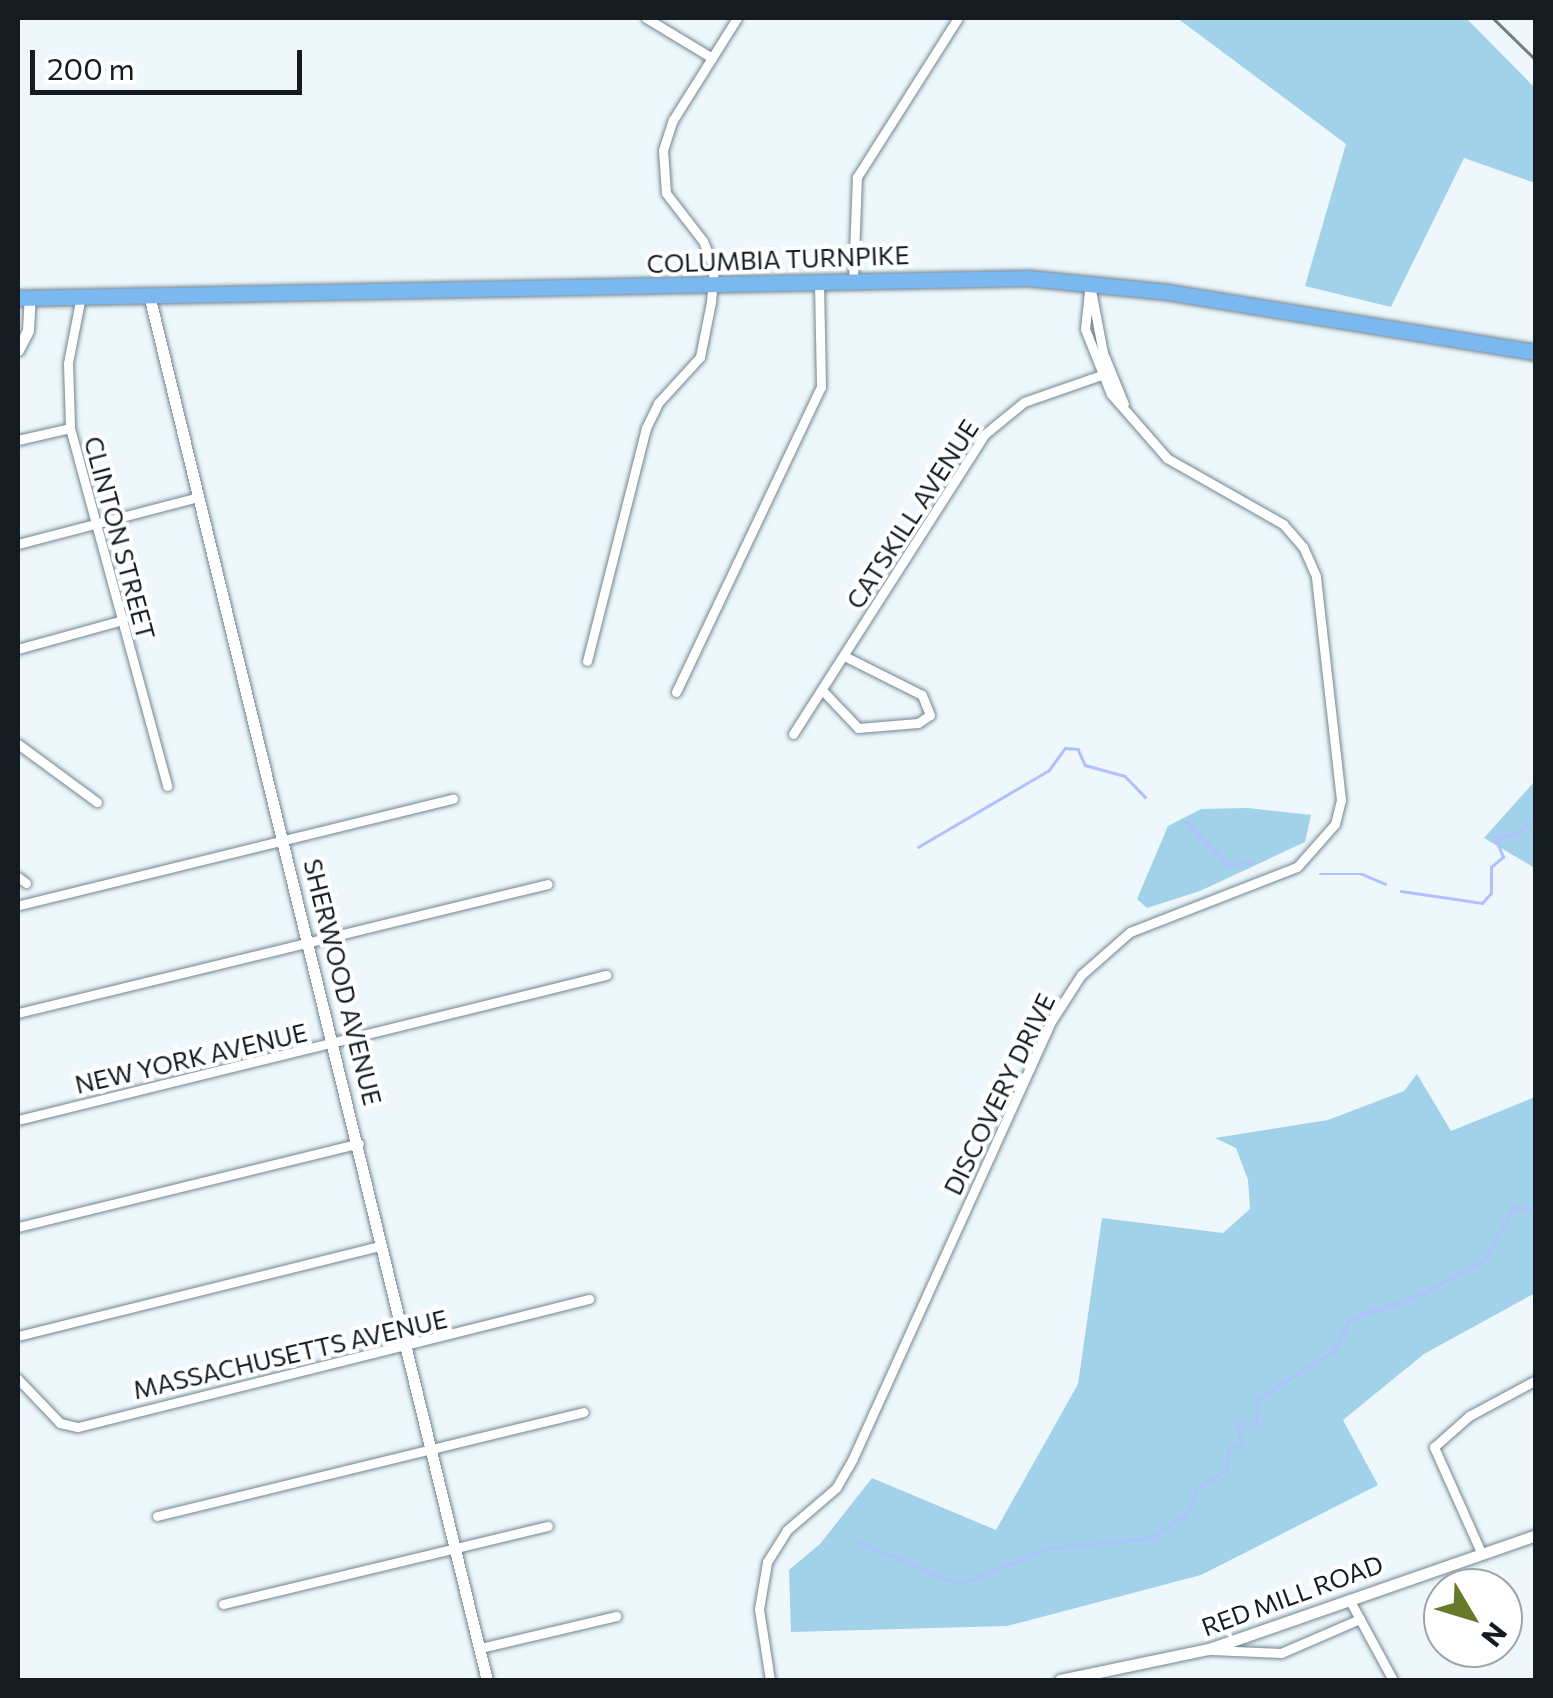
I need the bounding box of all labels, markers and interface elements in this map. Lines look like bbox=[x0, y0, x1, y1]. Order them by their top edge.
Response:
scale bar bbox=[35, 30, 308, 92]
text: 200 m bbox=[47, 49, 135, 86]
street label: COLUMBIA TURNPIKE bbox=[646, 239, 910, 279]
street label: CATSKILL AVENUE bbox=[840, 414, 984, 614]
street label: CLINTON STREET bbox=[78, 433, 162, 643]
street label: SHERWOOD AVENUE bbox=[298, 856, 388, 1108]
street label: DISCOVERY DRIVE bbox=[937, 988, 1061, 1200]
street label: NEW YORK AVENUE bbox=[72, 1017, 310, 1099]
street label: MASSACHUSETTS AVENUE bbox=[130, 1303, 450, 1405]
street label: RED MILL ROAD bbox=[1197, 1548, 1387, 1642]
north arrow bbox=[1423, 1568, 1523, 1668]
text: N bbox=[1475, 1616, 1515, 1654]

